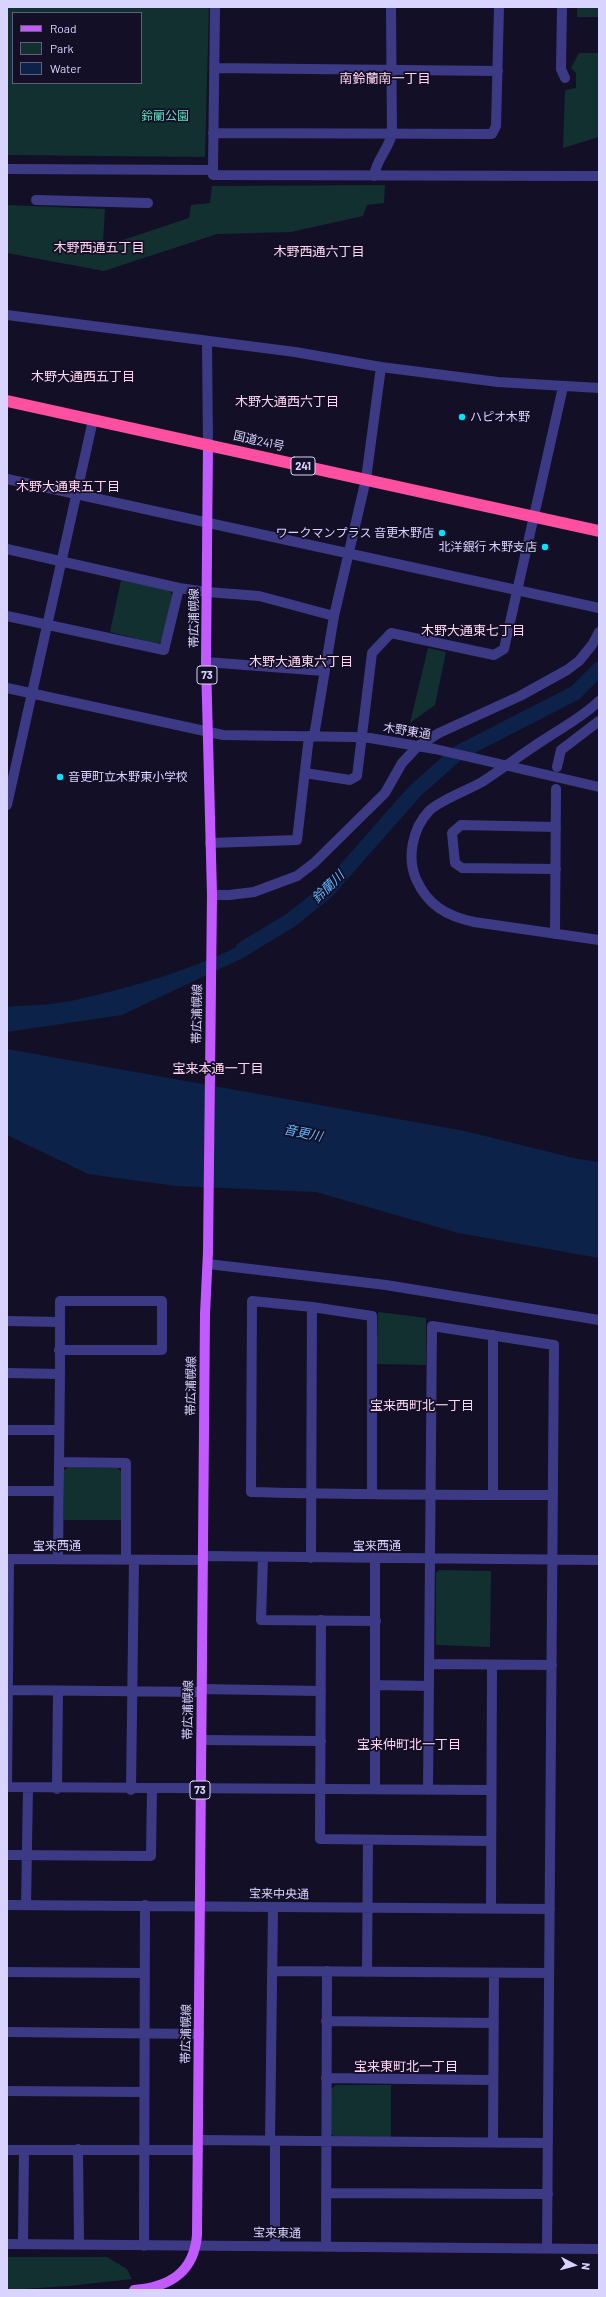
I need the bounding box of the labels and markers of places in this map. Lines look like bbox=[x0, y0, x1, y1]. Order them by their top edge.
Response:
place label: ハピオ木野 bbox=[470, 410, 530, 424]
marker: ハピオ木野 bbox=[457, 412, 467, 422]
place label: ワークマンプラス 音更木野店 bbox=[276, 526, 434, 540]
marker: ワークマンプラス 音更木野店 bbox=[437, 528, 447, 538]
place label: 北洋銀行 木野支店 bbox=[439, 540, 537, 554]
marker: 北洋銀行 木野支店 bbox=[540, 542, 550, 552]
place label: 音更町立木野東小学校 bbox=[68, 770, 188, 784]
marker: 音更町立木野東小学校 bbox=[55, 772, 65, 782]

